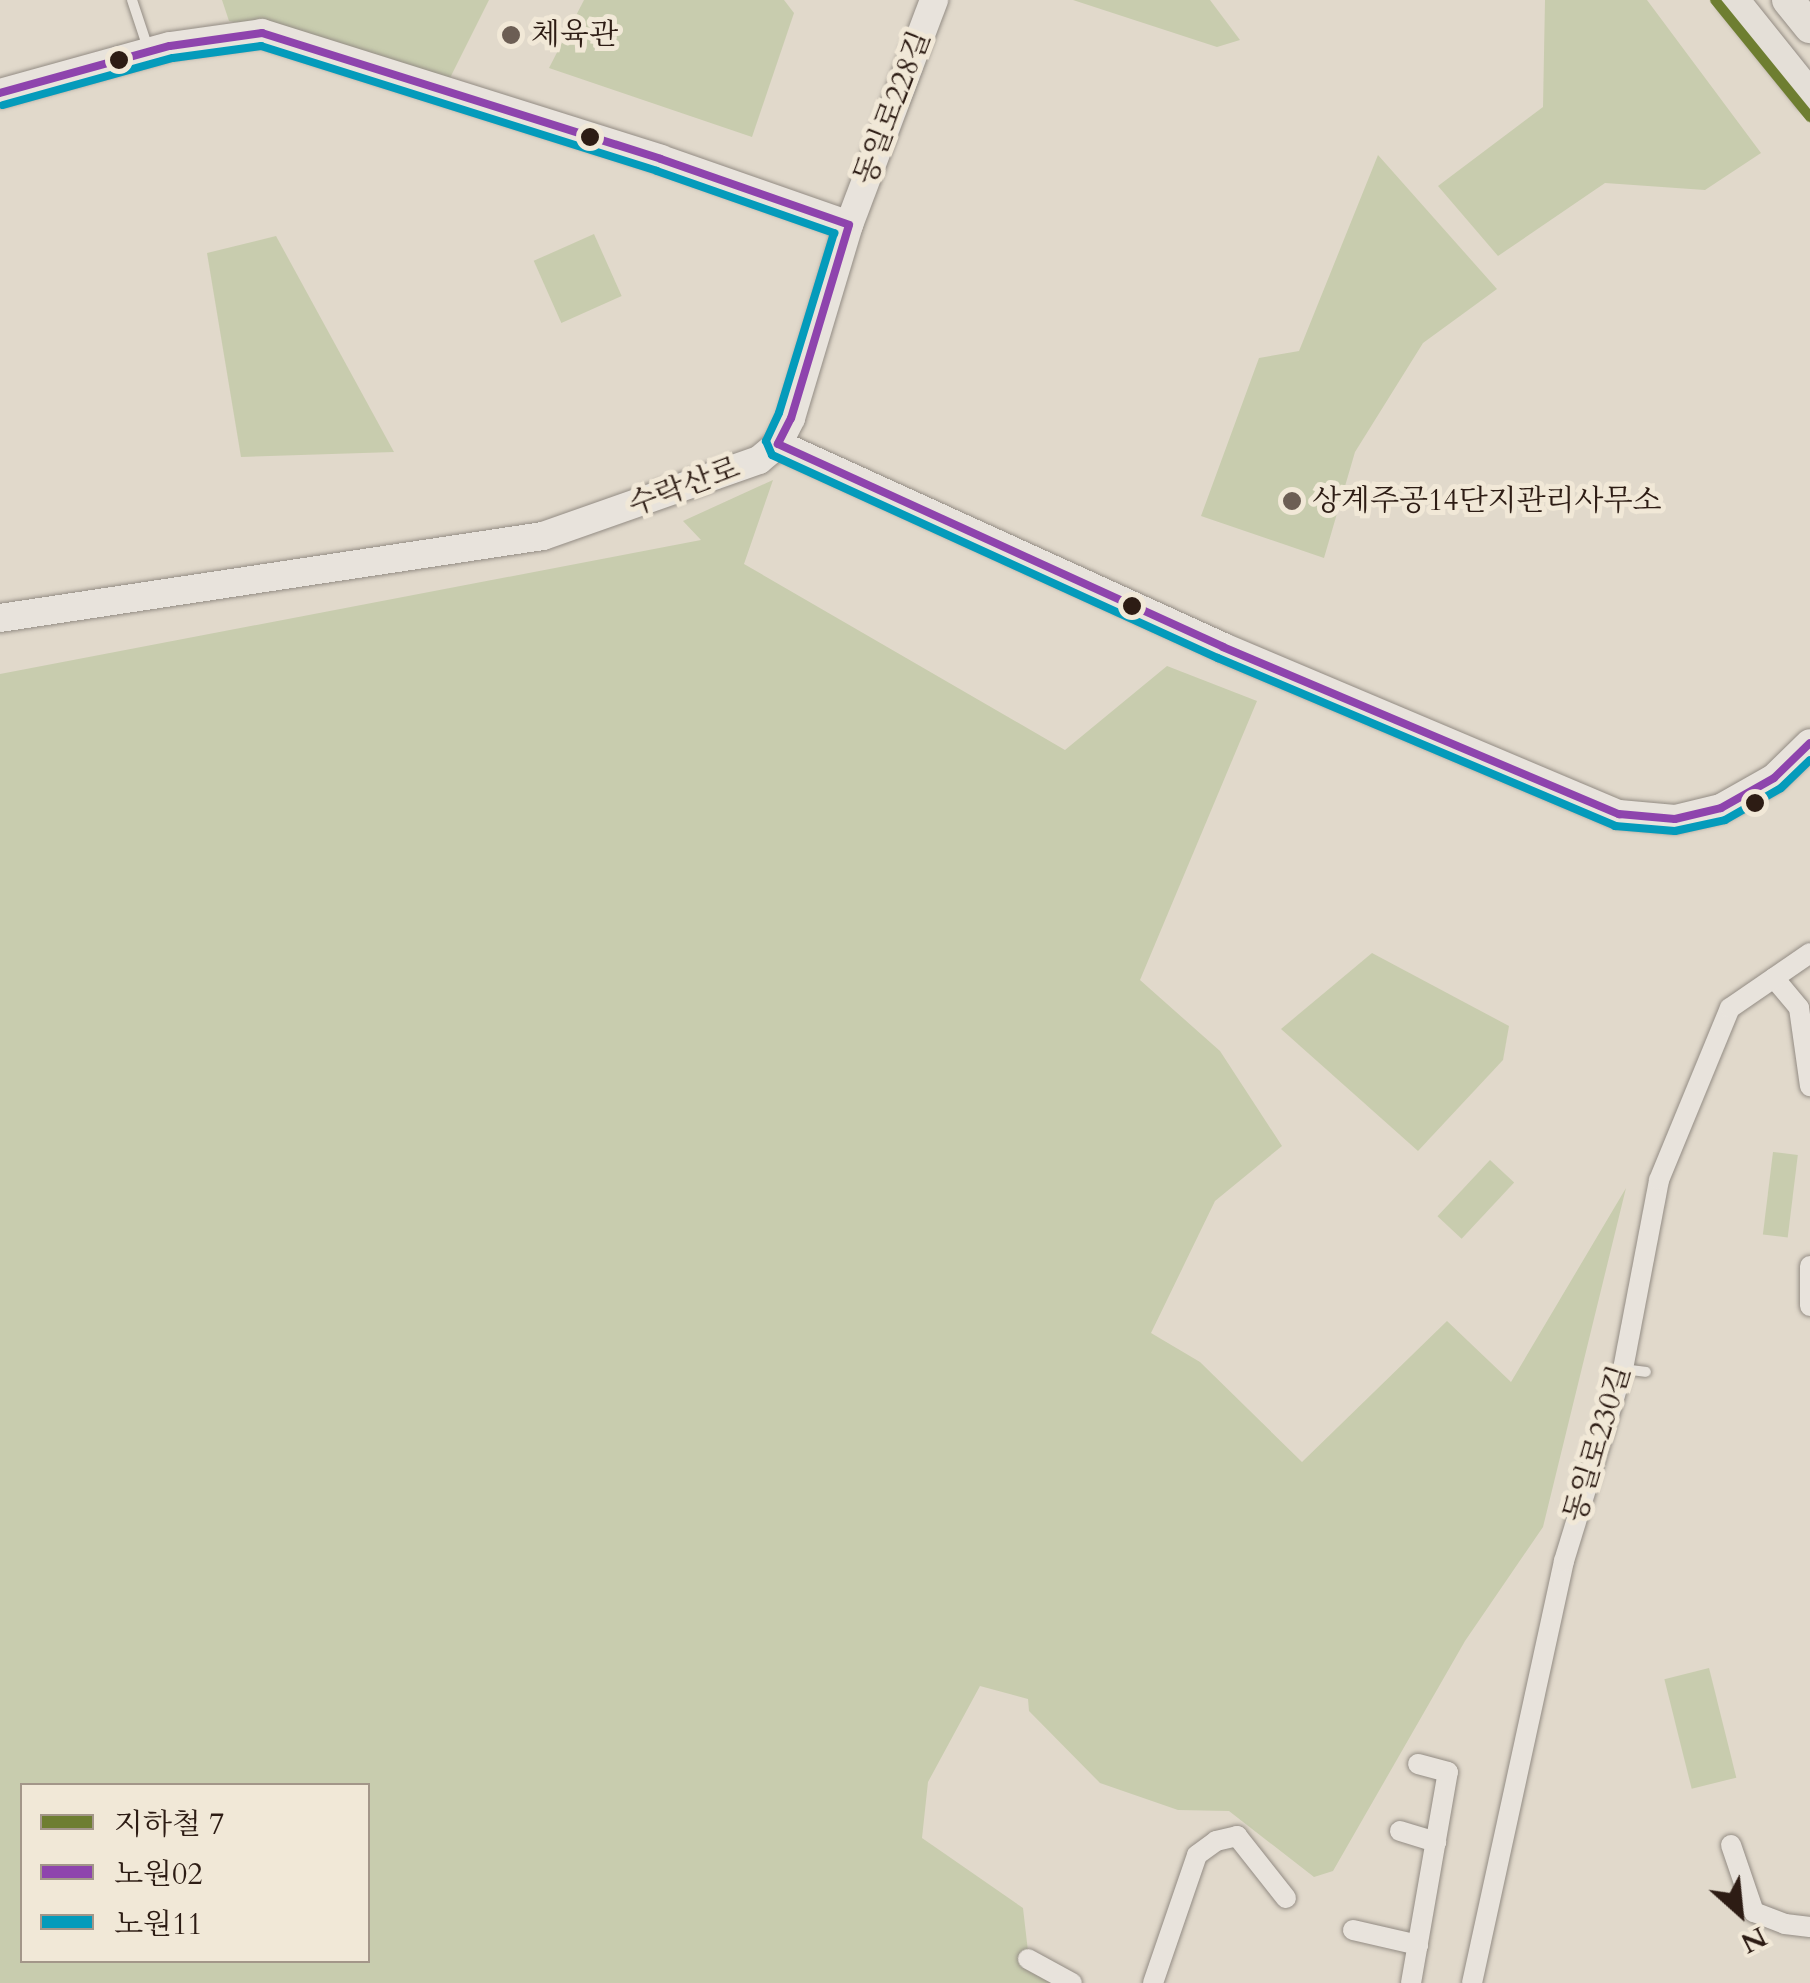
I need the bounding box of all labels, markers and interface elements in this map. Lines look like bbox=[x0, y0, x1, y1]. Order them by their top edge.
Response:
place label: 체육관 bbox=[531, 17, 618, 53]
marker: 체육관 bbox=[500, 24, 522, 46]
street label: 동일로228길 bbox=[847, 26, 939, 190]
unlabelled marker bbox=[109, 50, 129, 70]
unlabelled marker bbox=[580, 127, 600, 147]
street label: 수락산로 bbox=[623, 450, 745, 524]
place label: 상계주공14단지관리사무소 bbox=[1312, 483, 1662, 519]
marker: 상계주공14단지관리사무소 bbox=[1281, 490, 1303, 512]
unlabelled marker bbox=[1122, 596, 1142, 616]
unlabelled marker bbox=[1745, 793, 1765, 813]
street label: 동일로230길 bbox=[1557, 1361, 1639, 1527]
legend bbox=[20, 1783, 370, 1963]
text: 지하철 7 bbox=[114, 1804, 224, 1845]
text: 노원02 bbox=[114, 1854, 203, 1895]
north arrow bbox=[1690, 1863, 1790, 1963]
text: 노원11 bbox=[114, 1904, 203, 1945]
text: N bbox=[1734, 1917, 1773, 1962]

